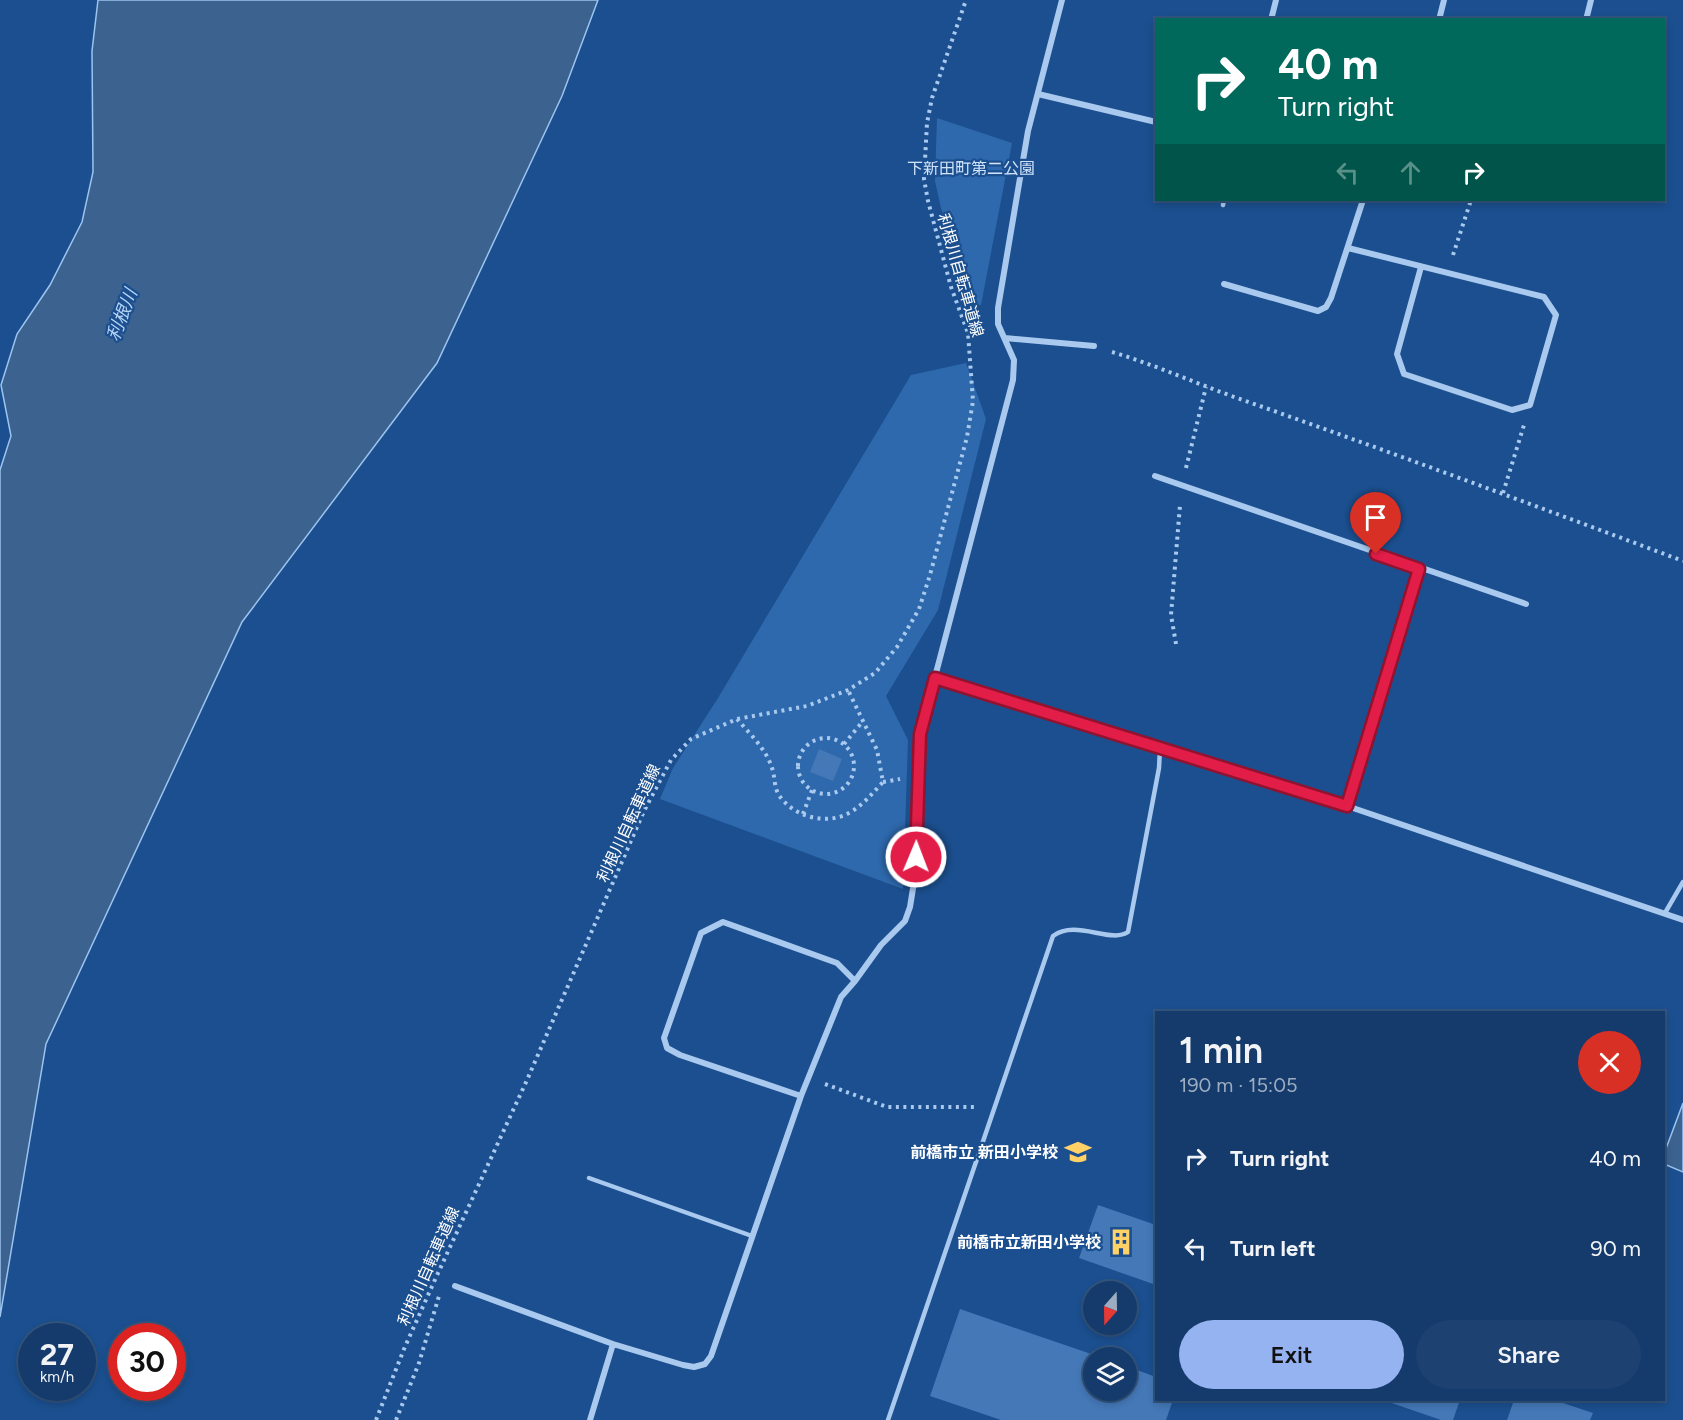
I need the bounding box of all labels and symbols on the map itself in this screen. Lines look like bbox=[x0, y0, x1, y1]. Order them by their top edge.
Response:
park label: 下新田町第二公園 bbox=[907, 159, 1035, 178]
street label: 利根川自転車道線 bbox=[934, 211, 987, 339]
water label: 利根川 bbox=[102, 284, 143, 344]
pin bbox=[1350, 492, 1401, 554]
street label: 利根川自転車道線 bbox=[593, 761, 664, 885]
position arrow bbox=[884, 825, 948, 889]
school or university icon: 前橋市立 新田小学校 bbox=[1063, 1137, 1093, 1167]
place label: 前橋市立 新田小学校 bbox=[910, 1143, 1058, 1162]
street label: 利根川自転車道線 bbox=[394, 1204, 463, 1329]
building icon: 前橋市立新田小学校 bbox=[1106, 1227, 1136, 1257]
place label: 前橋市立新田小学校 bbox=[957, 1233, 1101, 1252]
north arrow bbox=[1083, 1281, 1137, 1335]
speed limit sign: 30 bbox=[108, 1323, 186, 1401]

